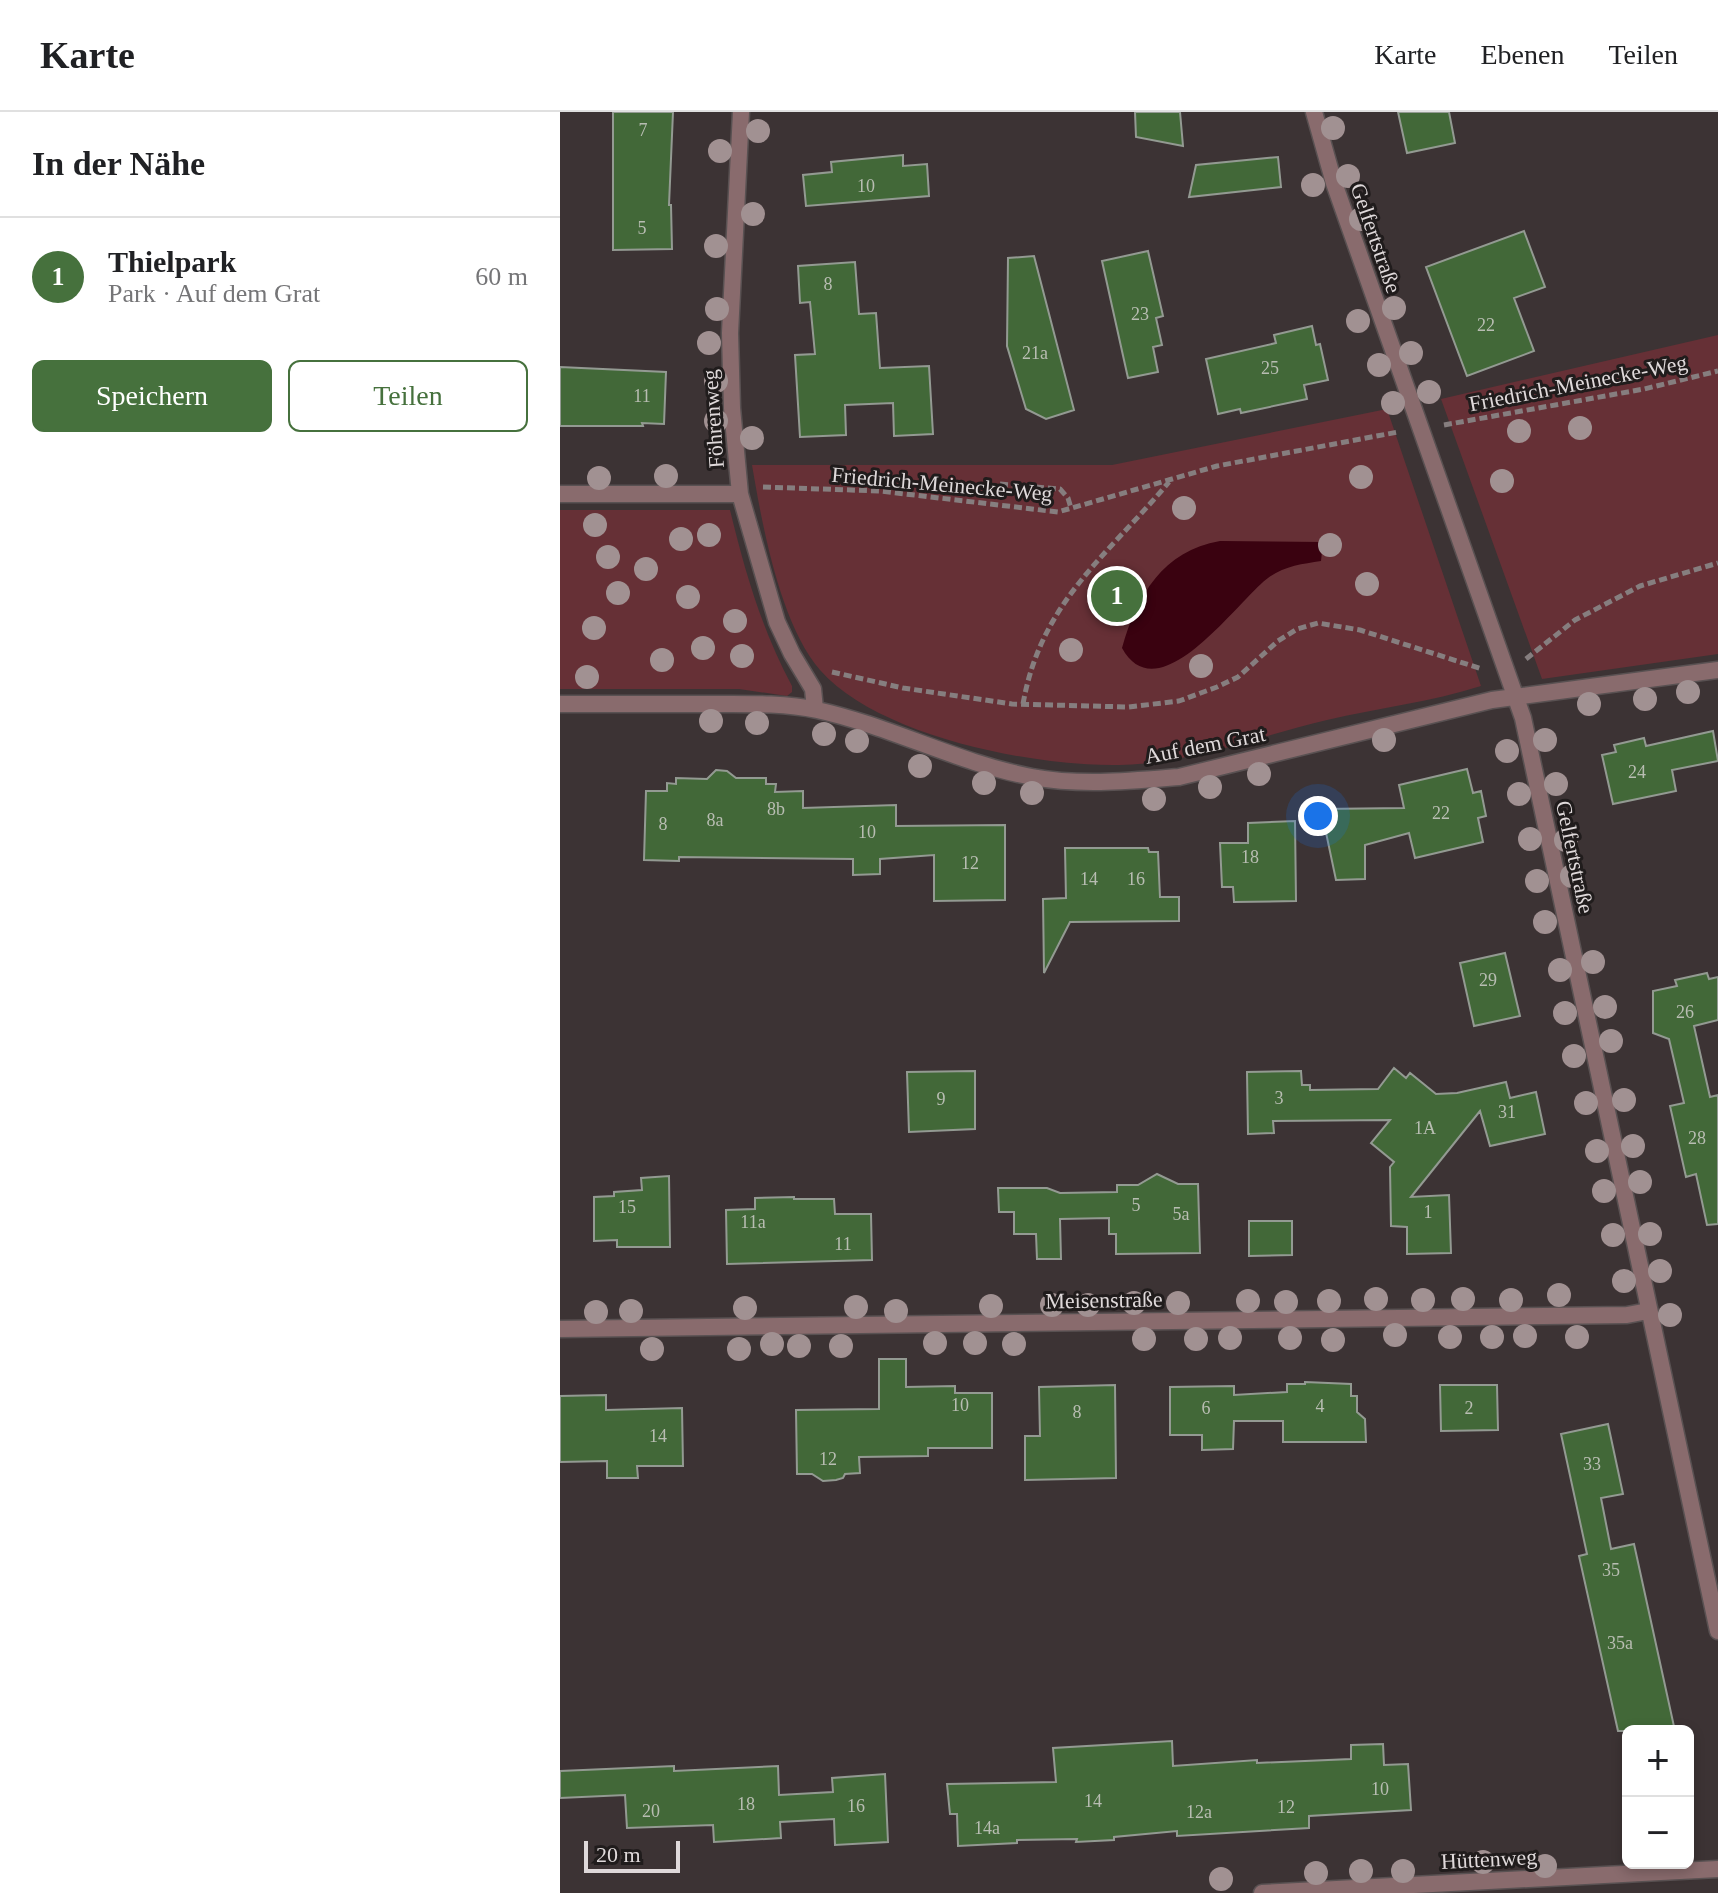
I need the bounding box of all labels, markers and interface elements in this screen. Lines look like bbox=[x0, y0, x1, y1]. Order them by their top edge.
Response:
text: Karte bbox=[40, 34, 135, 76]
text: Karte bbox=[1374, 39, 1436, 70]
text: Ebenen bbox=[1480, 39, 1564, 70]
text: Teilen bbox=[1608, 39, 1678, 70]
house number: 7 bbox=[639, 120, 648, 140]
text: In der Nähe bbox=[32, 145, 205, 182]
house number: 10 bbox=[857, 176, 875, 196]
street label: Gelfertstraße bbox=[1345, 180, 1407, 296]
house number: 5 bbox=[638, 218, 647, 238]
text: Thielpark bbox=[108, 245, 236, 278]
text: 1 bbox=[52, 262, 65, 291]
text: 60 m bbox=[475, 262, 528, 291]
house number: 8 bbox=[824, 274, 833, 294]
text: Park · Auf dem Grat bbox=[108, 279, 320, 308]
house number: 23 bbox=[1131, 304, 1149, 324]
house number: 22 bbox=[1477, 315, 1495, 335]
house number: 21a bbox=[1022, 343, 1048, 363]
street label: Friedrich-Meinecke-Weg bbox=[1467, 350, 1689, 416]
house number: 25 bbox=[1261, 358, 1279, 378]
button: Speichern bbox=[32, 360, 272, 432]
button: Teilen bbox=[288, 360, 528, 432]
street label: Föhrenweg bbox=[697, 369, 729, 469]
house number: 11 bbox=[633, 386, 651, 406]
street label: Friedrich-Meinecke-Weg bbox=[830, 462, 1054, 506]
pin: 1 bbox=[1091, 566, 1143, 626]
street label: Auf dem Grat bbox=[1143, 721, 1267, 769]
house number: 24 bbox=[1628, 762, 1646, 782]
your location bbox=[1298, 796, 1338, 836]
street label: Gelfertstraße bbox=[1551, 798, 1599, 916]
house number: 8b bbox=[767, 799, 785, 819]
house number: 22 bbox=[1432, 803, 1450, 823]
house number: 8a bbox=[707, 810, 724, 830]
house number: 8 bbox=[659, 814, 668, 834]
house number: 10 bbox=[858, 822, 876, 842]
house number: 18 bbox=[1241, 847, 1259, 867]
house number: 12 bbox=[961, 853, 979, 873]
house number: 14 bbox=[1080, 869, 1098, 889]
house number: 16 bbox=[1127, 869, 1145, 889]
house number: 29 bbox=[1479, 970, 1497, 990]
house number: 26 bbox=[1676, 1002, 1694, 1022]
house number: 3 bbox=[1275, 1088, 1284, 1108]
house number: 9 bbox=[937, 1089, 946, 1109]
house number: 31 bbox=[1498, 1102, 1516, 1122]
house number: 1A bbox=[1414, 1118, 1436, 1138]
house number: 28 bbox=[1688, 1128, 1706, 1148]
house number: 5 bbox=[1132, 1195, 1141, 1215]
house number: 15 bbox=[618, 1197, 636, 1217]
house number: 1 bbox=[1424, 1202, 1433, 1222]
house number: 5a bbox=[1173, 1204, 1190, 1224]
house number: 11a bbox=[740, 1212, 766, 1232]
house number: 11 bbox=[834, 1234, 852, 1254]
street label: Meisenstraße bbox=[1045, 1286, 1163, 1314]
house number: 10 bbox=[951, 1395, 969, 1415]
house number: 4 bbox=[1316, 1396, 1325, 1416]
house number: 6 bbox=[1202, 1398, 1211, 1418]
house number: 2 bbox=[1465, 1398, 1474, 1418]
house number: 8 bbox=[1073, 1402, 1082, 1422]
house number: 14 bbox=[649, 1426, 667, 1446]
house number: 12 bbox=[819, 1449, 837, 1469]
house number: 33 bbox=[1583, 1454, 1601, 1474]
house number: 35 bbox=[1602, 1560, 1620, 1580]
house number: 35a bbox=[1607, 1633, 1633, 1653]
map controls bbox=[1622, 1725, 1694, 1869]
button: + bbox=[1622, 1725, 1694, 1797]
house number: 10 bbox=[1371, 1779, 1389, 1799]
house number: 14 bbox=[1084, 1791, 1102, 1811]
house number: 18 bbox=[737, 1794, 755, 1814]
house number: 16 bbox=[847, 1796, 865, 1816]
house number: 12 bbox=[1277, 1797, 1295, 1817]
button: − bbox=[1622, 1797, 1694, 1869]
house number: 20 bbox=[642, 1801, 660, 1821]
house number: 12a bbox=[1186, 1802, 1212, 1822]
house number: 14a bbox=[974, 1818, 1000, 1838]
scale bar bbox=[584, 1837, 680, 1873]
text: 20 m bbox=[596, 1842, 641, 1867]
street label: Hüttenweg bbox=[1440, 1844, 1538, 1874]

